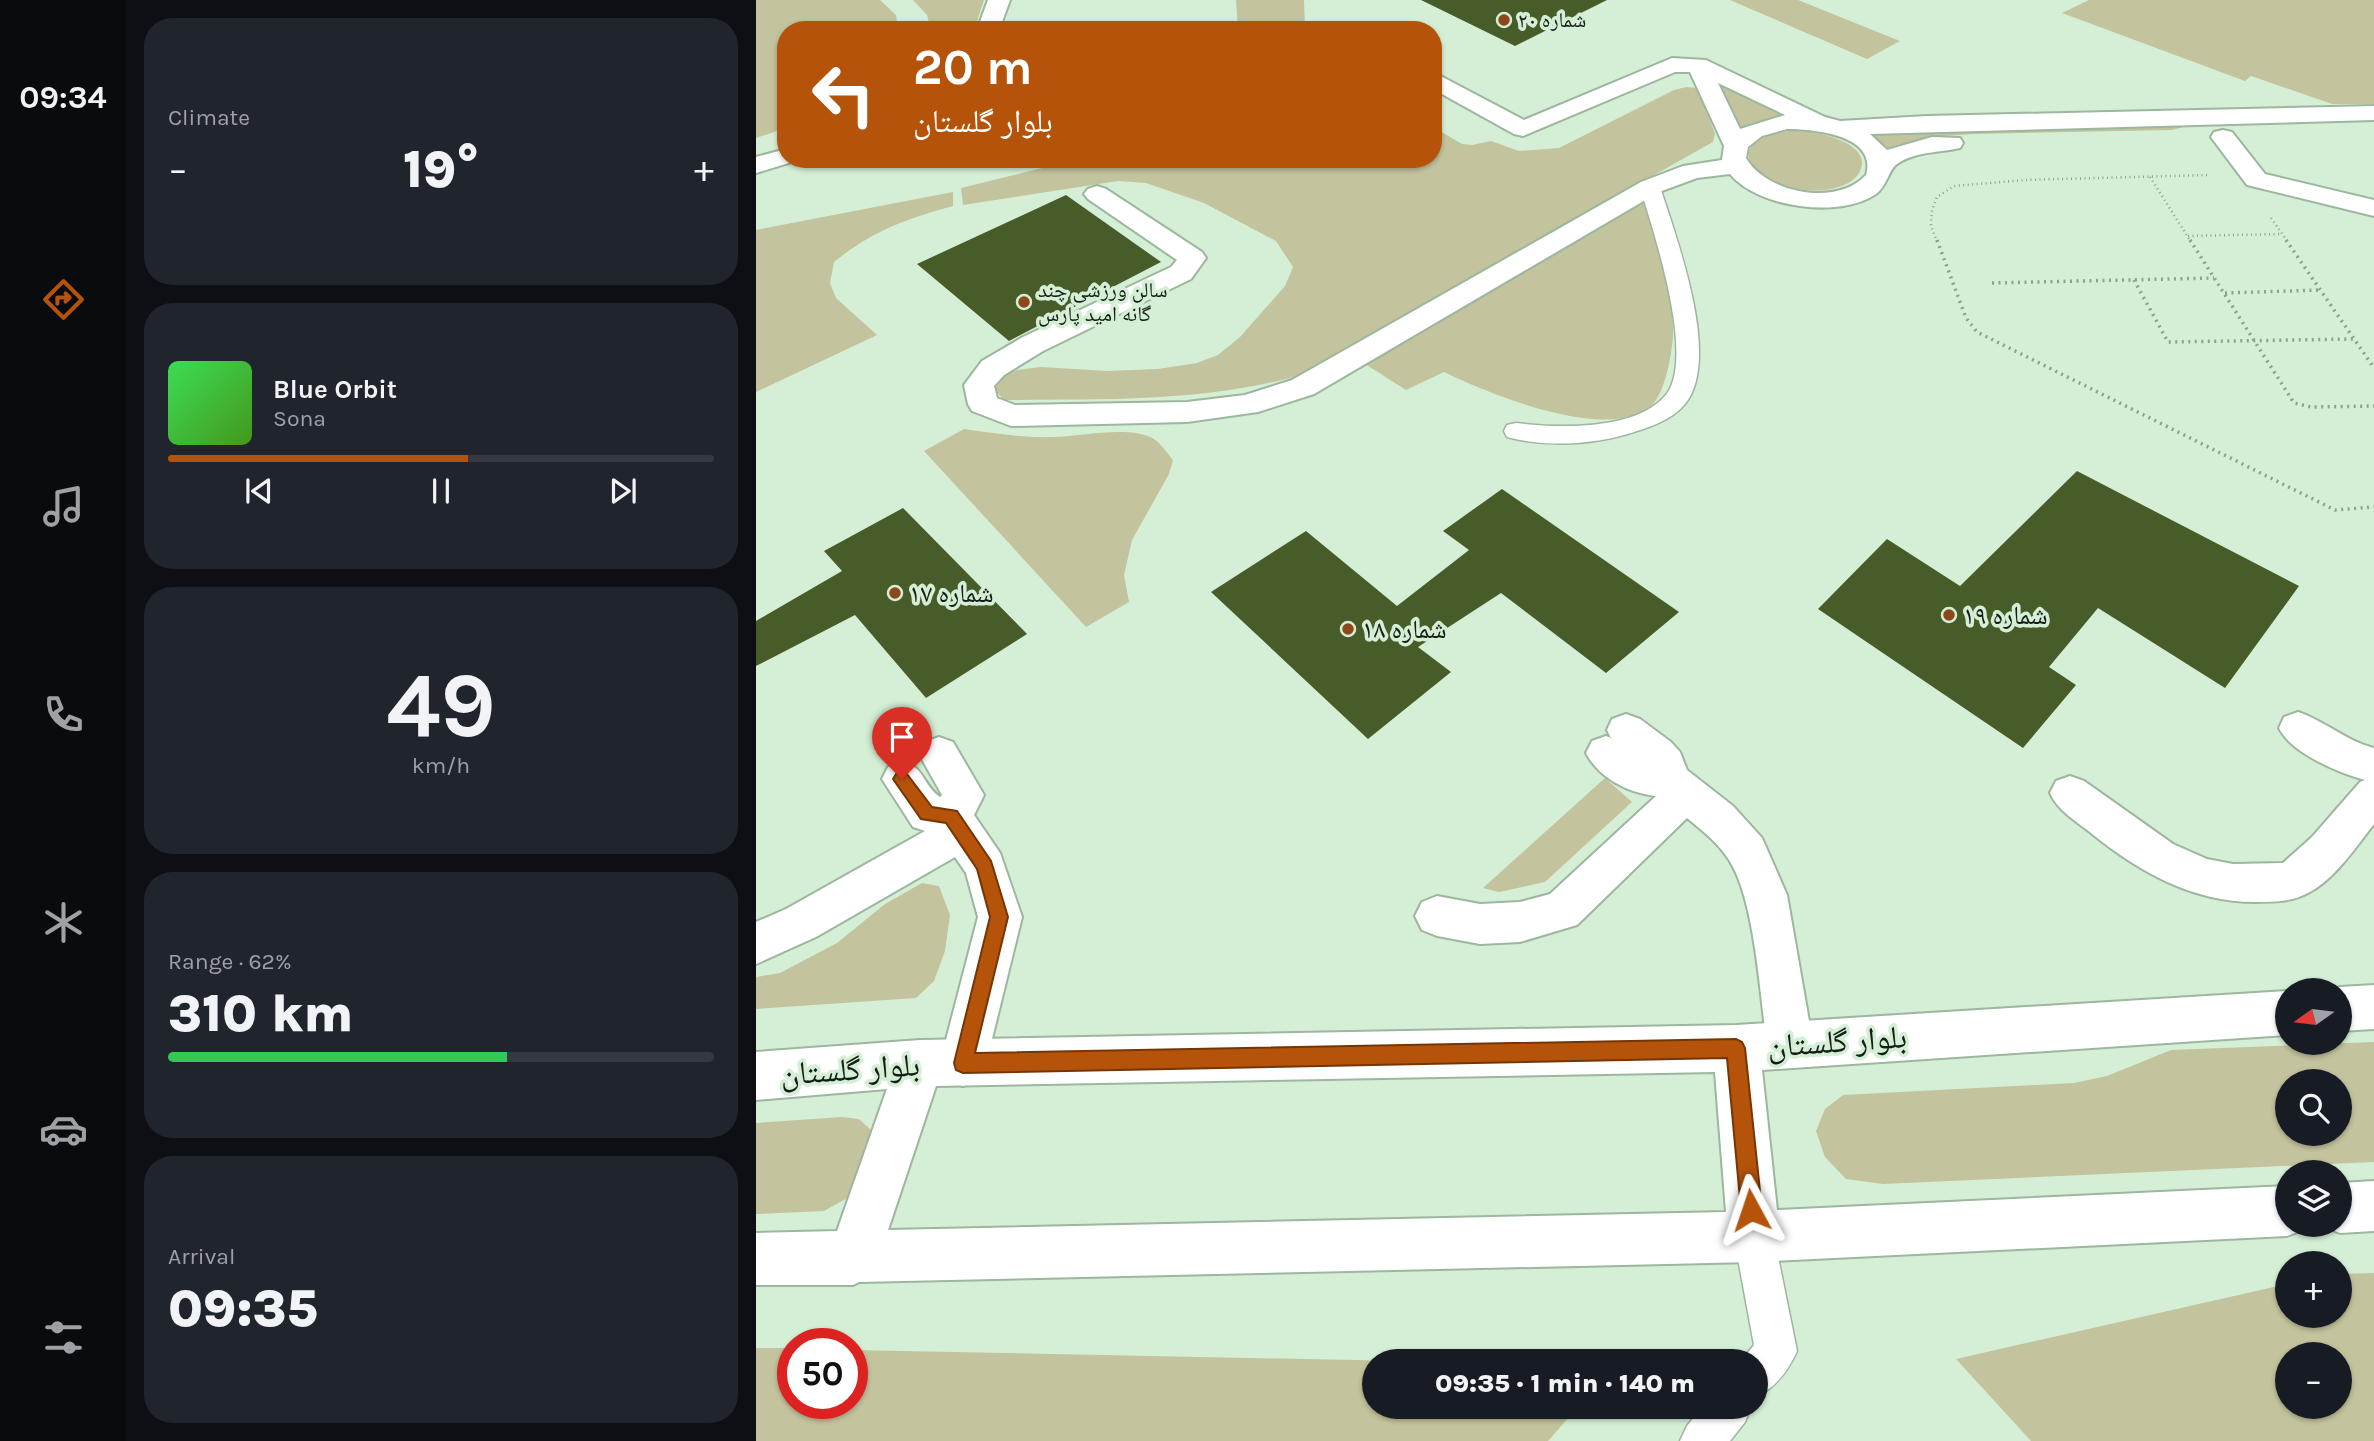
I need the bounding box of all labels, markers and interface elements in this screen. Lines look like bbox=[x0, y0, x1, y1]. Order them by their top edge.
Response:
place label: شماره ۲۰ bbox=[1518, 8, 1586, 32]
marker: شماره ۲۰ bbox=[1496, 12, 1512, 28]
text: 20 m bbox=[913, 39, 1033, 96]
icon: left bbox=[798, 49, 889, 140]
text: 09:34 bbox=[19, 79, 107, 116]
text: بلوار گلستان bbox=[913, 103, 1053, 140]
text: Climate bbox=[168, 104, 250, 131]
text: 19° bbox=[403, 139, 479, 200]
text: − bbox=[168, 147, 188, 192]
text: + bbox=[694, 147, 714, 192]
icon: directions bbox=[39, 275, 88, 324]
place label: سالن ورزشی چند گانه امید پارس bbox=[1038, 278, 1168, 327]
marker: سالن ورزشی چند گانه امید پارس bbox=[1016, 294, 1032, 310]
text: Blue Orbit bbox=[273, 374, 397, 405]
text: Sona bbox=[273, 405, 326, 432]
icon: previous bbox=[240, 472, 278, 510]
icon: pause bbox=[422, 472, 460, 510]
icon: next bbox=[604, 472, 642, 510]
icon: music bbox=[39, 482, 88, 531]
place label: شماره ۱۷ bbox=[909, 578, 994, 609]
marker: شماره ۱۷ bbox=[887, 585, 903, 601]
place label: شماره ۱۹ bbox=[1963, 600, 2048, 631]
marker: شماره ۱۹ bbox=[1941, 607, 1957, 623]
place label: شماره ۱۸ bbox=[1362, 614, 1447, 645]
marker: شماره ۱۸ bbox=[1340, 621, 1356, 637]
text: 49 bbox=[386, 653, 496, 759]
icon: phone bbox=[39, 690, 88, 739]
pin bbox=[872, 707, 932, 779]
icon: arrive bbox=[883, 718, 921, 756]
text: km/h bbox=[412, 752, 470, 779]
icon: climate bbox=[39, 898, 88, 947]
text: Range · 62% bbox=[168, 948, 292, 975]
north arrow bbox=[2275, 978, 2352, 1055]
map controls bbox=[2275, 978, 2352, 1419]
text: 310 km bbox=[168, 983, 353, 1044]
street label: بلوار گلستان bbox=[1766, 1018, 1908, 1065]
street label: بلوار گلستان bbox=[779, 1046, 921, 1093]
button: search bbox=[2275, 1069, 2352, 1146]
icon: car bbox=[39, 1105, 88, 1154]
button: layers bbox=[2275, 1160, 2352, 1237]
position arrow bbox=[1714, 1173, 1788, 1247]
text: Arrival bbox=[168, 1243, 235, 1270]
button: + bbox=[2275, 1251, 2352, 1328]
text: 09:35 bbox=[168, 1278, 318, 1339]
icon: filters bbox=[39, 1313, 88, 1362]
speed limit sign: 50 bbox=[777, 1328, 868, 1419]
button: − bbox=[2275, 1342, 2352, 1419]
text: 09:35 · 1 min · 140 m bbox=[1435, 1368, 1695, 1399]

